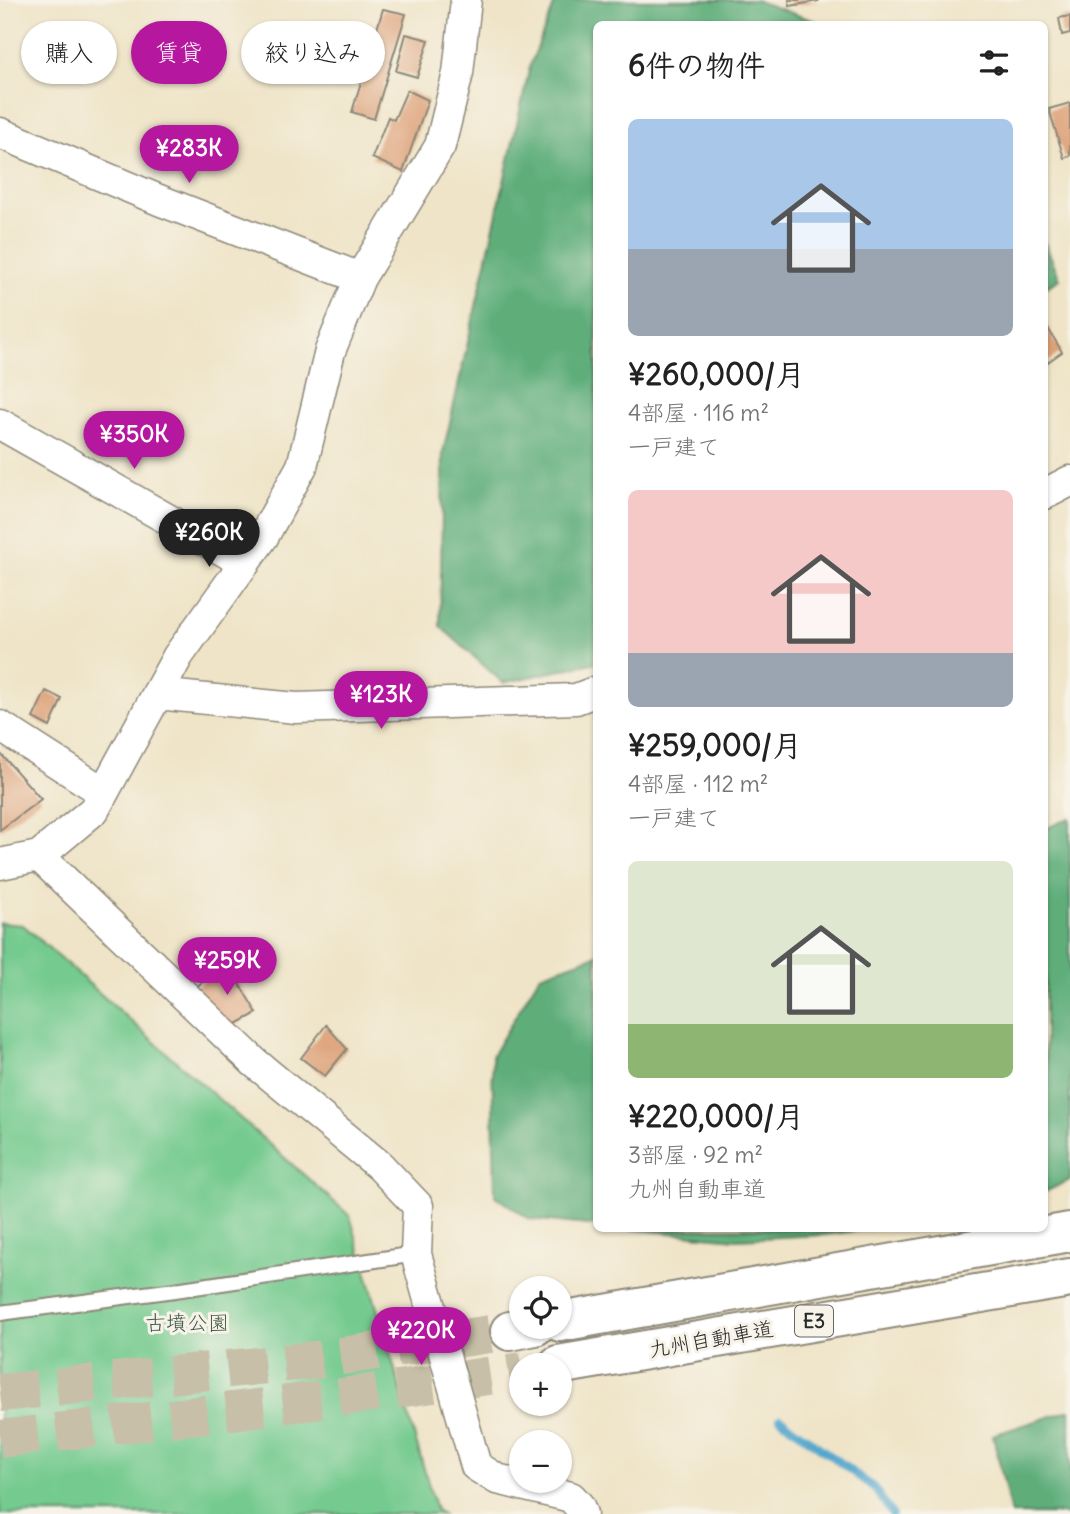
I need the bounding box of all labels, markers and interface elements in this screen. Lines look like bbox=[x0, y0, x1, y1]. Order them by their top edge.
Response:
chip: 購入 bbox=[21, 21, 117, 84]
chip: 賃貸 bbox=[131, 21, 227, 84]
chip: 絞り込み bbox=[241, 21, 385, 84]
icon: filters bbox=[975, 44, 1013, 82]
text: 6件の物件 bbox=[628, 46, 765, 84]
pin: ¥283K bbox=[140, 125, 238, 185]
text: ¥283K bbox=[156, 133, 222, 162]
icon: home bbox=[758, 165, 884, 291]
text: ¥260,000/月 bbox=[628, 355, 805, 393]
text: 4部屋 · 116 m² bbox=[628, 398, 769, 427]
pin: ¥350K bbox=[85, 412, 183, 471]
text: ¥350K bbox=[99, 419, 169, 448]
text: 一戸建て bbox=[628, 432, 720, 461]
pin: ¥260K bbox=[160, 510, 258, 569]
text: ¥260K bbox=[175, 517, 243, 546]
icon: home bbox=[758, 536, 884, 662]
pin: ¥123K bbox=[332, 672, 430, 731]
text: ¥123K bbox=[350, 679, 412, 708]
text: ¥259,000/月 bbox=[628, 726, 802, 764]
text: 4部屋 · 112 m² bbox=[628, 769, 768, 798]
text: 一戸建て bbox=[628, 803, 720, 832]
icon: home bbox=[758, 907, 884, 1033]
pin: ¥259K bbox=[178, 937, 276, 997]
text: ¥259K bbox=[194, 945, 260, 974]
text: ¥220,000/月 bbox=[628, 1097, 804, 1135]
text: 3部屋 · 92 m² bbox=[628, 1140, 763, 1169]
text: 九州自動車道 bbox=[628, 1174, 766, 1203]
map controls bbox=[509, 1276, 572, 1493]
button: locate bbox=[509, 1276, 572, 1339]
road number: E3 bbox=[795, 1306, 833, 1336]
pin: ¥220K bbox=[372, 1308, 470, 1367]
park label: 古墳公園 bbox=[145, 1309, 229, 1336]
text: ¥220K bbox=[387, 1315, 455, 1344]
street label: 九州自動車道 bbox=[647, 1315, 775, 1363]
button: + bbox=[509, 1353, 572, 1416]
button: − bbox=[509, 1430, 572, 1493]

